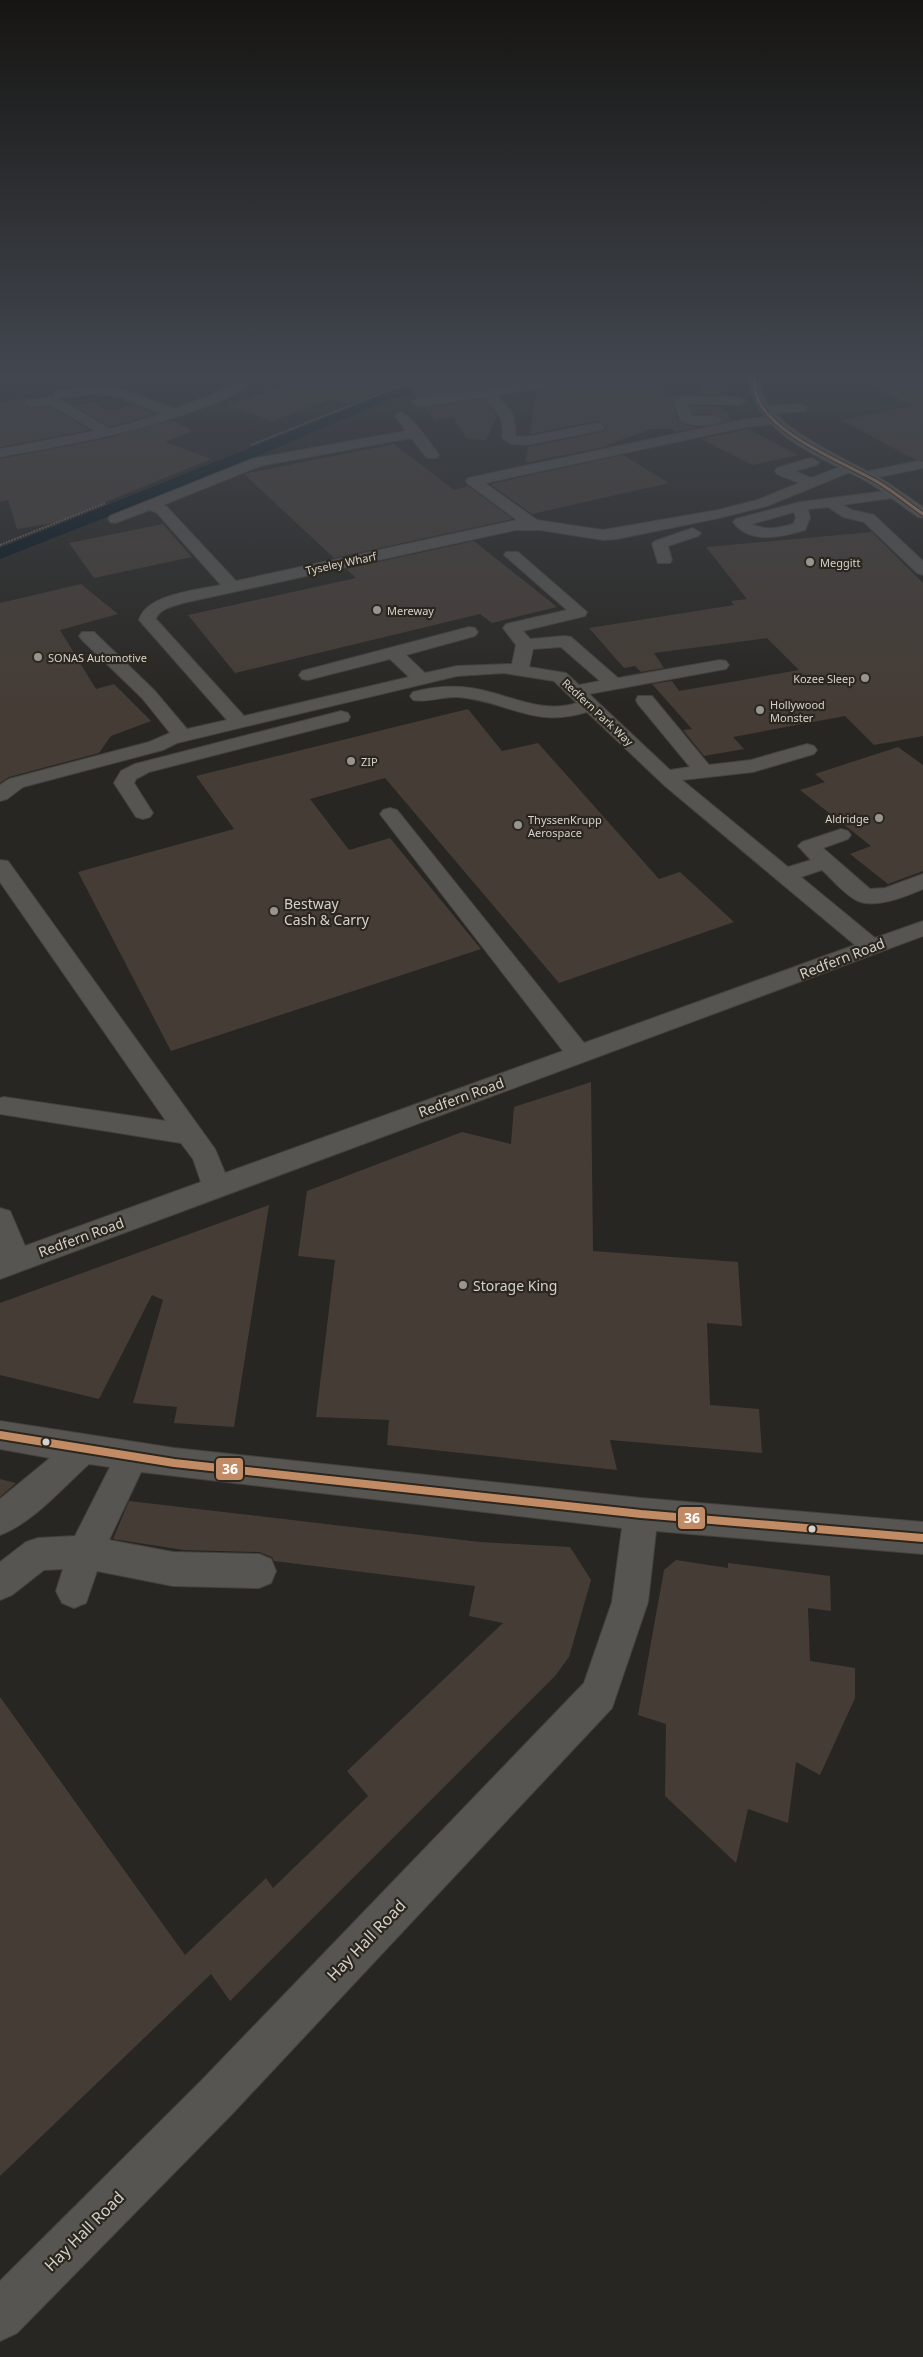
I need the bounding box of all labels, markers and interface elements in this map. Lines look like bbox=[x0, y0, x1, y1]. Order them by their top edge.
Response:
street label: Tyseley Wharf bbox=[304, 548, 379, 578]
place label: Meggitt bbox=[820, 555, 861, 570]
marker: Meggitt bbox=[804, 556, 816, 568]
place label: Mereway bbox=[387, 603, 434, 618]
marker: Mereway bbox=[371, 604, 383, 616]
place label: SONAS Automotive bbox=[48, 650, 147, 665]
marker: SONAS Automotive bbox=[32, 651, 44, 663]
place label: Kozee Sleep bbox=[793, 671, 855, 686]
marker: Kozee Sleep bbox=[859, 672, 871, 684]
street label: Redfern Park Way bbox=[559, 675, 637, 749]
place label: Hollywood Monster bbox=[770, 697, 825, 725]
marker: Hollywood Monster bbox=[754, 704, 766, 716]
place label: ZIP bbox=[361, 754, 378, 769]
marker: ZIP bbox=[345, 755, 357, 767]
place label: Aldridge bbox=[825, 811, 869, 826]
place label: ThyssenKrupp Aerospace bbox=[528, 812, 602, 840]
marker: Aldridge bbox=[873, 812, 885, 824]
marker: ThyssenKrupp Aerospace bbox=[512, 819, 524, 831]
place label: Bestway Cash & Carry bbox=[284, 894, 370, 929]
marker: Bestway Cash & Carry bbox=[268, 905, 280, 917]
street label: Redfern Road bbox=[797, 933, 887, 983]
street label: Redfern Road bbox=[416, 1073, 506, 1121]
street label: Redfern Road bbox=[36, 1213, 126, 1261]
place label: Storage King bbox=[473, 1276, 557, 1295]
marker: Storage King bbox=[457, 1279, 469, 1291]
unlabelled marker bbox=[41, 1437, 51, 1447]
line badge: 36 bbox=[215, 1457, 244, 1481]
text: 36 bbox=[222, 1459, 238, 1478]
line badge: 36 bbox=[677, 1506, 706, 1530]
text: 36 bbox=[684, 1508, 700, 1527]
unlabelled marker bbox=[807, 1524, 817, 1534]
street label: Hay Hall Road bbox=[322, 1895, 410, 1985]
street label: Hay Hall Road bbox=[39, 2186, 129, 2276]

